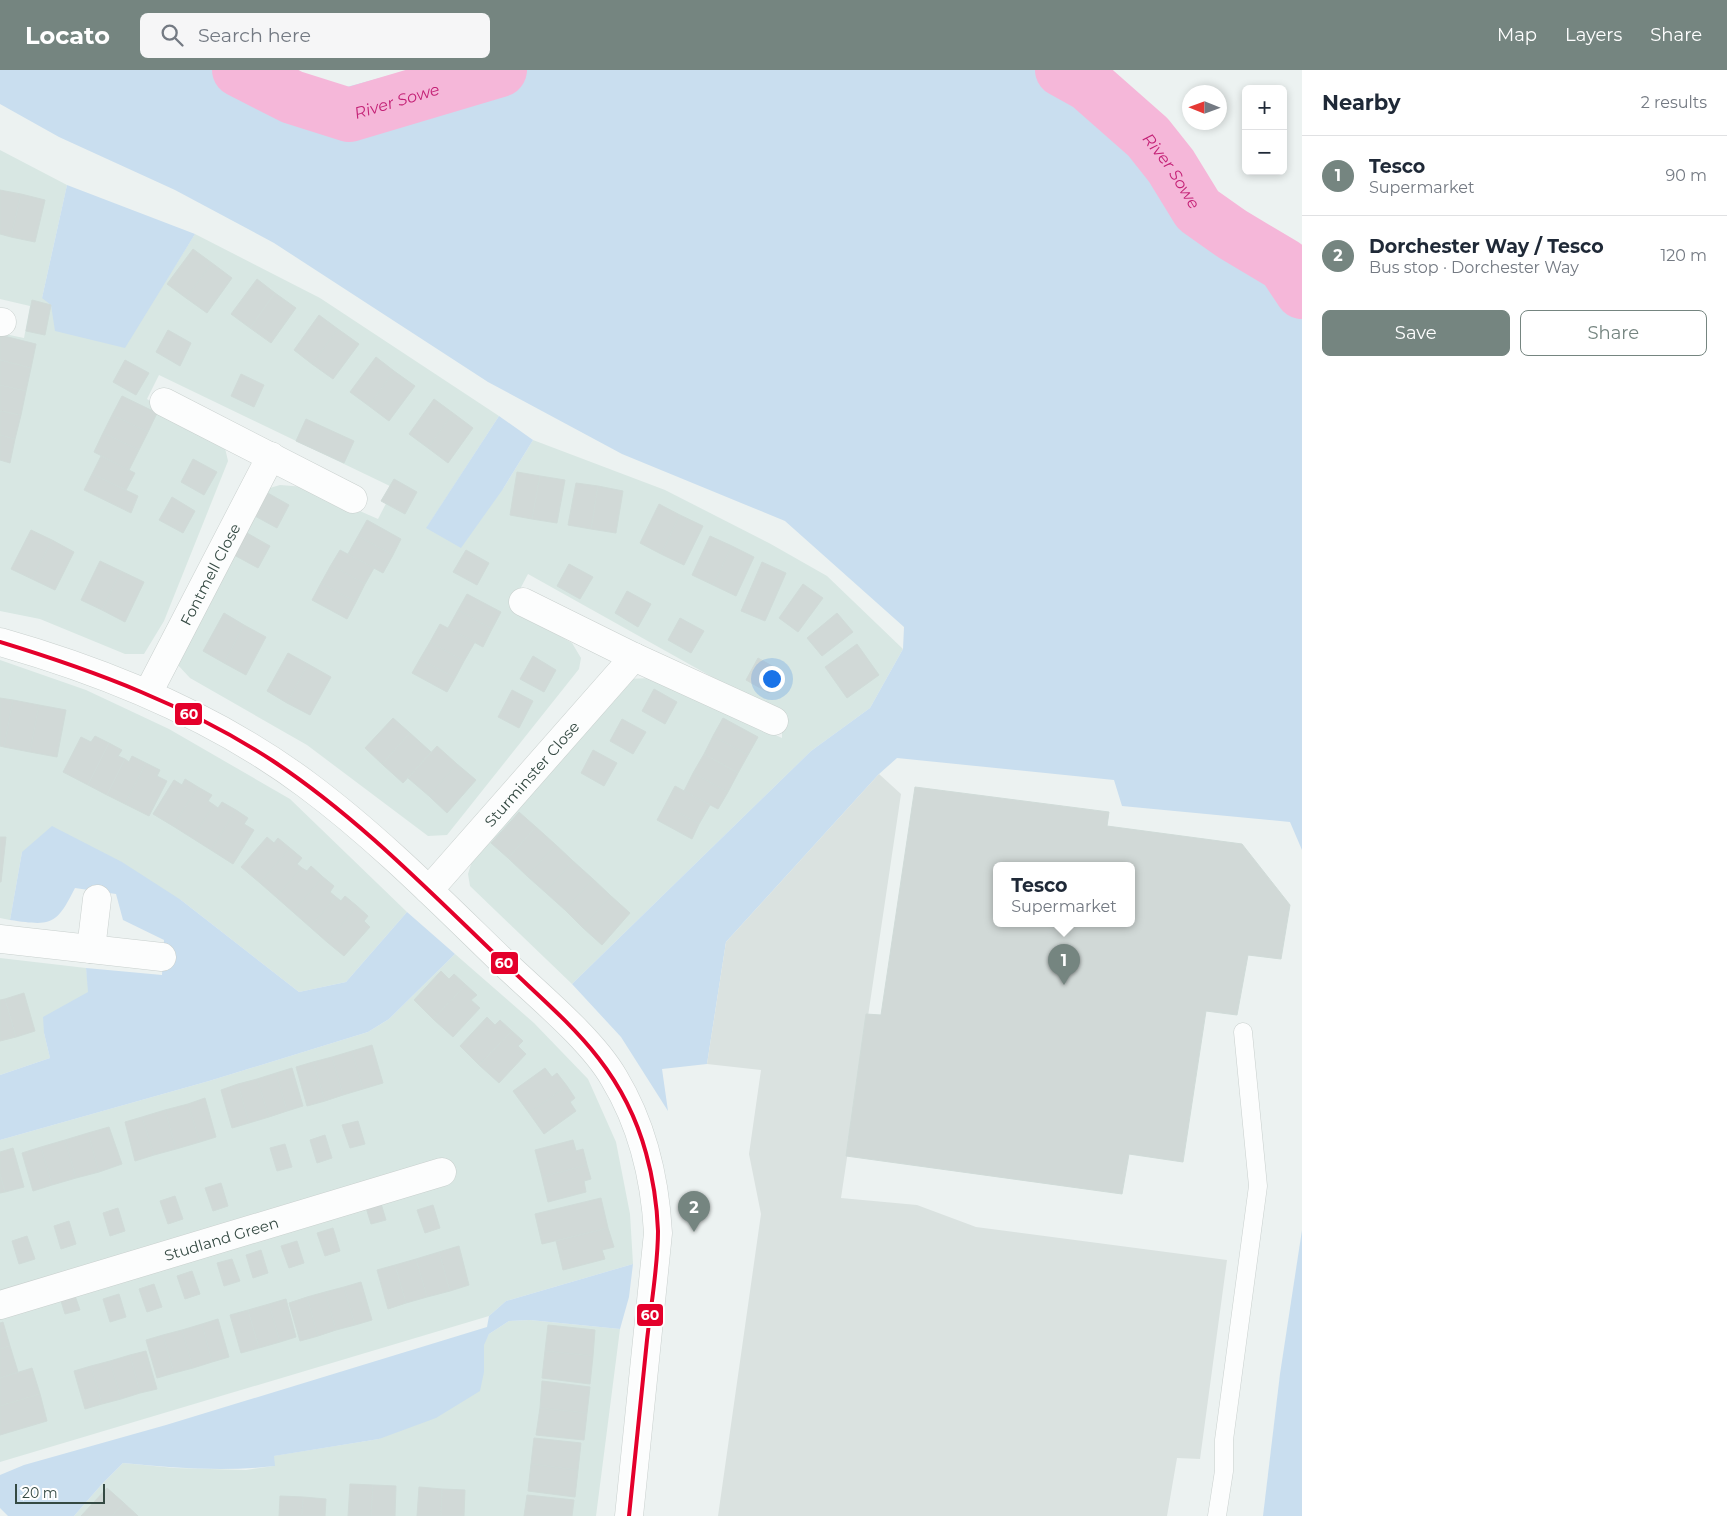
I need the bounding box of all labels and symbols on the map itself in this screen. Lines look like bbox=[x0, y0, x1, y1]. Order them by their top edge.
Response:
water label: River Sowe bbox=[352, 79, 441, 122]
north arrow bbox=[1182, 85, 1227, 130]
water label: River Sowe bbox=[1139, 129, 1204, 212]
street label: Fontmell Close bbox=[175, 520, 244, 628]
your location bbox=[759, 666, 785, 692]
line badge: 60 bbox=[174, 702, 203, 726]
text: 60 bbox=[180, 705, 198, 723]
street label: Sturminster Close bbox=[480, 717, 583, 830]
pin: 1 bbox=[1048, 944, 1080, 985]
line badge: 60 bbox=[490, 951, 519, 975]
text: 60 bbox=[495, 954, 513, 972]
pin: 2 bbox=[678, 1191, 710, 1232]
street label: Studland Green bbox=[162, 1212, 281, 1265]
line badge: 60 bbox=[636, 1303, 664, 1327]
text: 60 bbox=[641, 1306, 659, 1324]
scale bar bbox=[15, 1481, 105, 1504]

